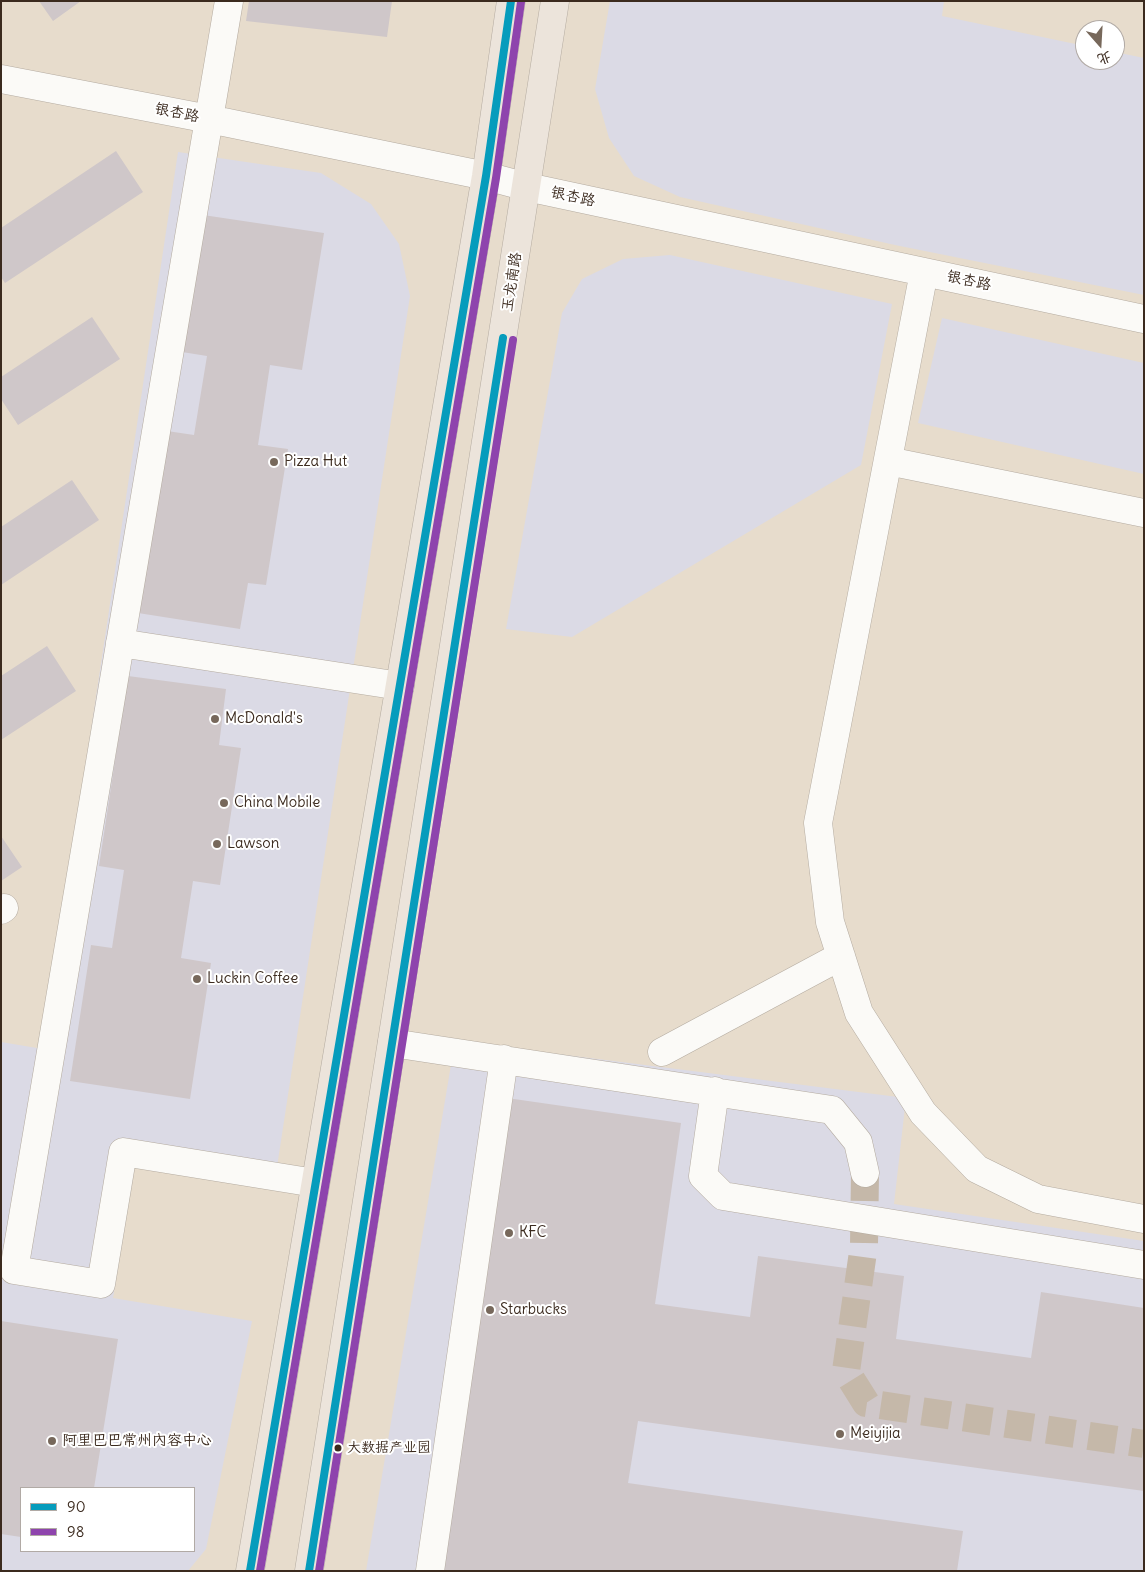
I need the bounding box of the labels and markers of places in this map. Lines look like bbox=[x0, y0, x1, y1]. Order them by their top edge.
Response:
place label: Pizza Hut bbox=[284, 453, 347, 471]
marker: Pizza Hut bbox=[268, 456, 280, 468]
place label: McDonald's bbox=[225, 710, 303, 728]
marker: McDonald's bbox=[209, 713, 221, 725]
place label: China Mobile bbox=[234, 794, 320, 812]
marker: China Mobile bbox=[218, 797, 230, 809]
place label: Lawson bbox=[227, 835, 279, 853]
marker: Lawson bbox=[211, 838, 223, 850]
place label: Luckin Coffee bbox=[207, 970, 298, 988]
marker: Luckin Coffee bbox=[191, 973, 203, 985]
place label: KFC bbox=[519, 1224, 546, 1242]
marker: KFC bbox=[503, 1227, 515, 1239]
place label: Starbucks bbox=[500, 1301, 567, 1319]
marker: Starbucks bbox=[484, 1304, 496, 1316]
place label: Meiyijia bbox=[850, 1425, 901, 1443]
marker: Meiyijia bbox=[834, 1428, 846, 1440]
place label: 阿里巴巴常州内容中心 bbox=[62, 1432, 212, 1450]
marker: 阿里巴巴常州内容中心 bbox=[46, 1435, 58, 1447]
place label: 大数据产业园 bbox=[347, 1440, 431, 1456]
marker: 大数据产业园 bbox=[333, 1443, 343, 1453]

